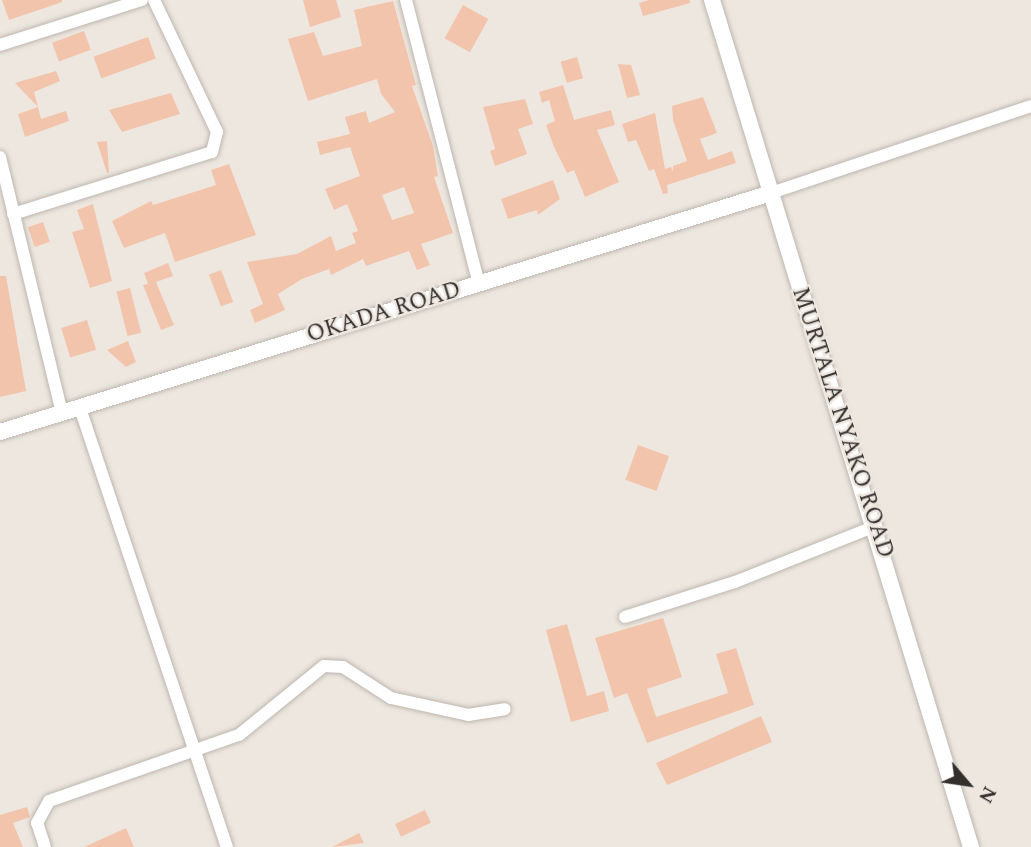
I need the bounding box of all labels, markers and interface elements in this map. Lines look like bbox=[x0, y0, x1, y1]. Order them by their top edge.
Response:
street label: OKADA ROAD bbox=[303, 276, 465, 350]
street label: MURTALA NYAKO ROAD bbox=[785, 284, 899, 562]
north arrow bbox=[933, 749, 1003, 819]
text: N bbox=[970, 781, 1003, 808]

